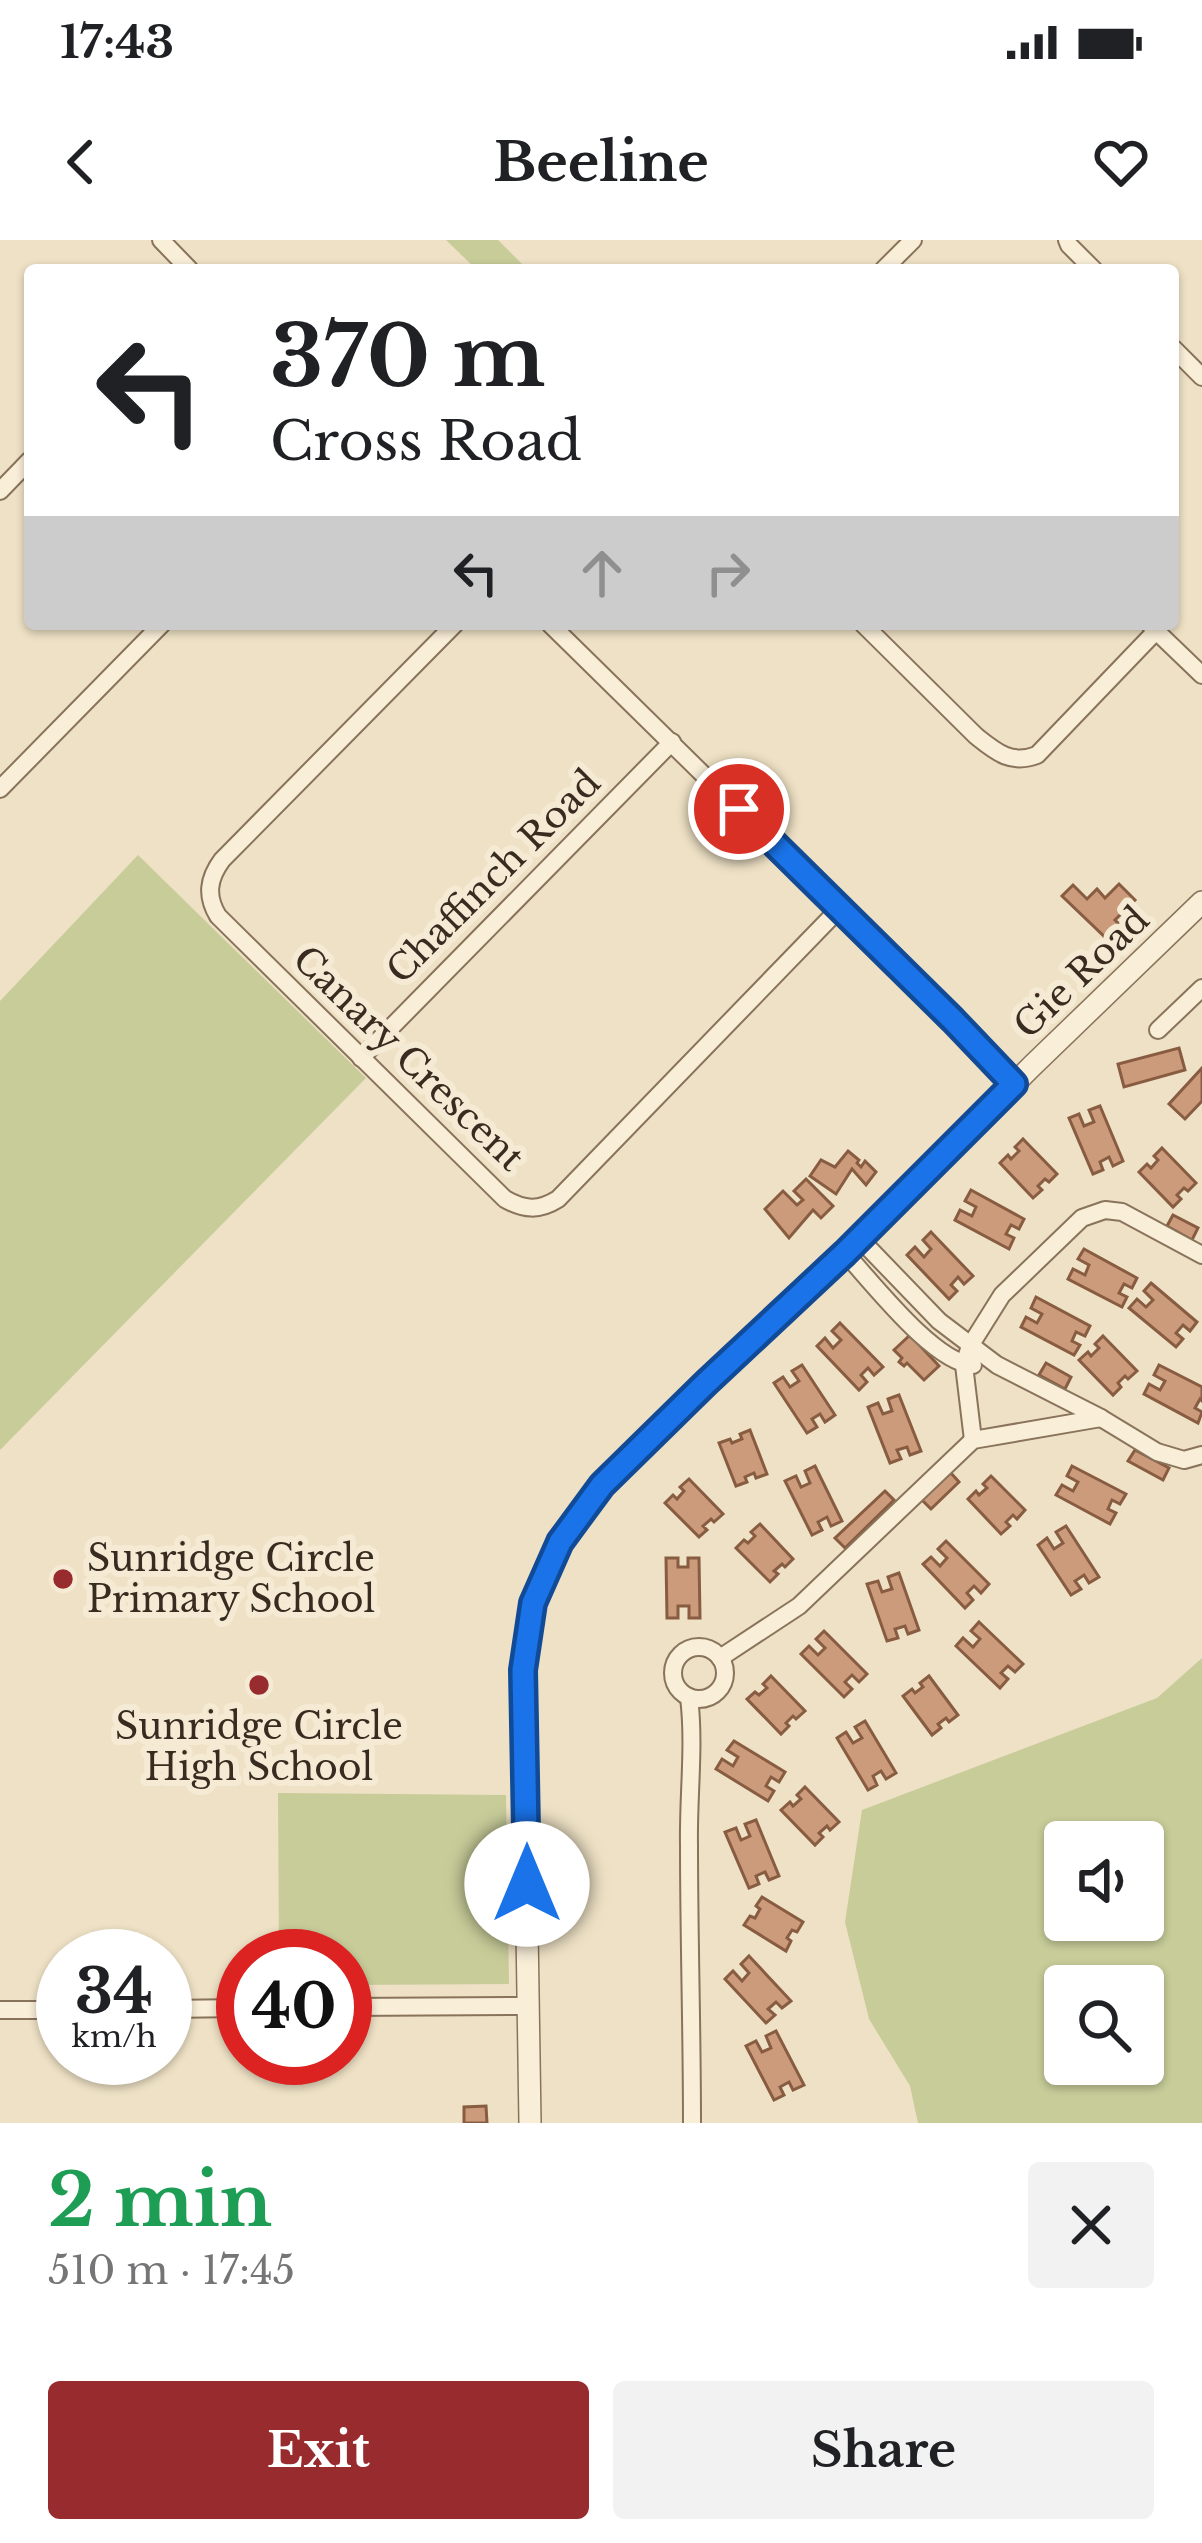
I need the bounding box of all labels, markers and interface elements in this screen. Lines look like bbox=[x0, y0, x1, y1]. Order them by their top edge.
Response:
text: 17:43 bbox=[60, 14, 174, 70]
icon: back bbox=[48, 129, 114, 195]
text: Beeline bbox=[493, 129, 709, 196]
icon: heart bbox=[1088, 129, 1154, 195]
text: 370 m bbox=[270, 305, 546, 409]
icon: left bbox=[72, 312, 228, 468]
text: Cross Road bbox=[270, 408, 582, 475]
icon: left bbox=[443, 540, 509, 606]
icon: ahead bbox=[569, 540, 635, 606]
icon: right bbox=[695, 540, 761, 606]
pin bbox=[688, 758, 790, 860]
street label: Chaffinch Road bbox=[377, 760, 610, 993]
icon: arrive bbox=[706, 776, 772, 842]
street label: Gie Road bbox=[1004, 897, 1158, 1048]
street label: Canary Crescent bbox=[284, 937, 534, 1180]
place label: Sunridge Circle Primary School bbox=[87, 1536, 375, 1622]
marker: Sunridge Circle Primary School bbox=[50, 1566, 76, 1592]
marker: Sunridge Circle High School bbox=[246, 1672, 272, 1698]
place label: Sunridge Circle High School bbox=[115, 1704, 403, 1790]
position arrow bbox=[464, 1821, 590, 1947]
map controls bbox=[1044, 1821, 1164, 2085]
button: sound bbox=[1044, 1821, 1164, 1941]
speed limit sign: 40 bbox=[216, 1929, 372, 2085]
text: 34 bbox=[75, 1955, 153, 2029]
button: search bbox=[1044, 1965, 1164, 2085]
text: km/h bbox=[71, 2018, 157, 2055]
text: 2 min bbox=[48, 2156, 272, 2245]
button: close bbox=[1028, 2162, 1154, 2288]
text: 510 m · 17:45 bbox=[48, 2246, 295, 2295]
button: Exit bbox=[48, 2381, 589, 2519]
button: Share bbox=[613, 2381, 1154, 2519]

